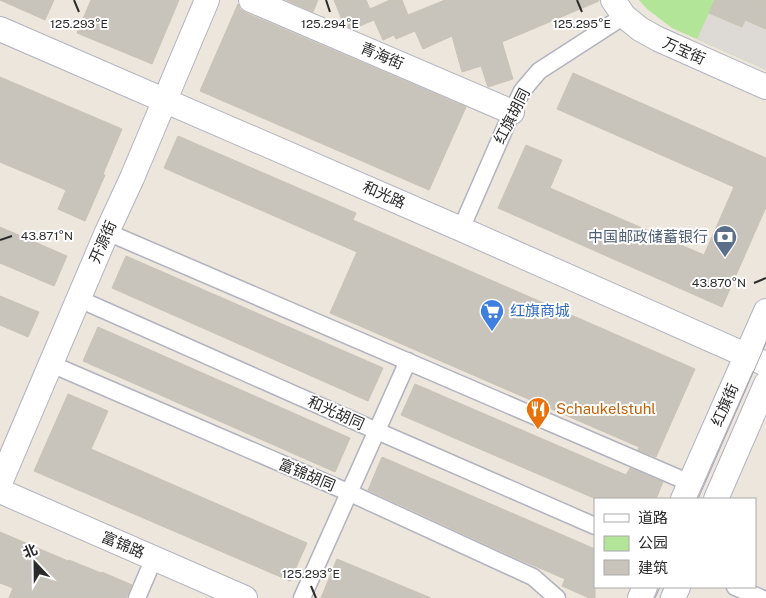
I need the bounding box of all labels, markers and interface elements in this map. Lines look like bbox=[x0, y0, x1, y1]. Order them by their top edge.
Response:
text: 125.293°E bbox=[50, 17, 108, 31]
text: 125.294°E bbox=[301, 17, 359, 31]
text: 125.295°E bbox=[553, 17, 611, 31]
street label: 万宝街 bbox=[660, 34, 708, 67]
street label: 青海街 bbox=[358, 39, 406, 72]
street label: 红旗胡同 bbox=[490, 85, 533, 146]
street label: 和光路 bbox=[360, 178, 408, 211]
street label: 开源街 bbox=[86, 218, 119, 266]
bank icon: 中国邮政储蓄银行 bbox=[712, 224, 738, 258]
place label: 中国邮政储蓄银行 bbox=[588, 228, 708, 245]
text: 43.871°N bbox=[21, 229, 73, 243]
text: 43.870°N bbox=[692, 276, 746, 290]
supermarket icon: 红旗商城 bbox=[479, 298, 505, 332]
place label: 红旗商城 bbox=[510, 302, 570, 319]
street label: 红旗街 bbox=[708, 381, 741, 429]
street label: 和光胡同 bbox=[305, 393, 367, 433]
restaurant icon: Schaukelstuhl bbox=[525, 396, 551, 430]
place label: Schaukelstuhl bbox=[556, 400, 656, 417]
street label: 富锦胡同 bbox=[276, 455, 338, 494]
legend bbox=[594, 498, 756, 588]
text: 道路 bbox=[638, 509, 668, 526]
street label: 富锦路 bbox=[99, 528, 147, 561]
text: 公园 bbox=[638, 534, 668, 551]
north arrow bbox=[10, 538, 60, 588]
text: 北 bbox=[21, 541, 40, 561]
text: 建筑 bbox=[638, 559, 668, 576]
text: 125.293°E bbox=[282, 567, 340, 581]

